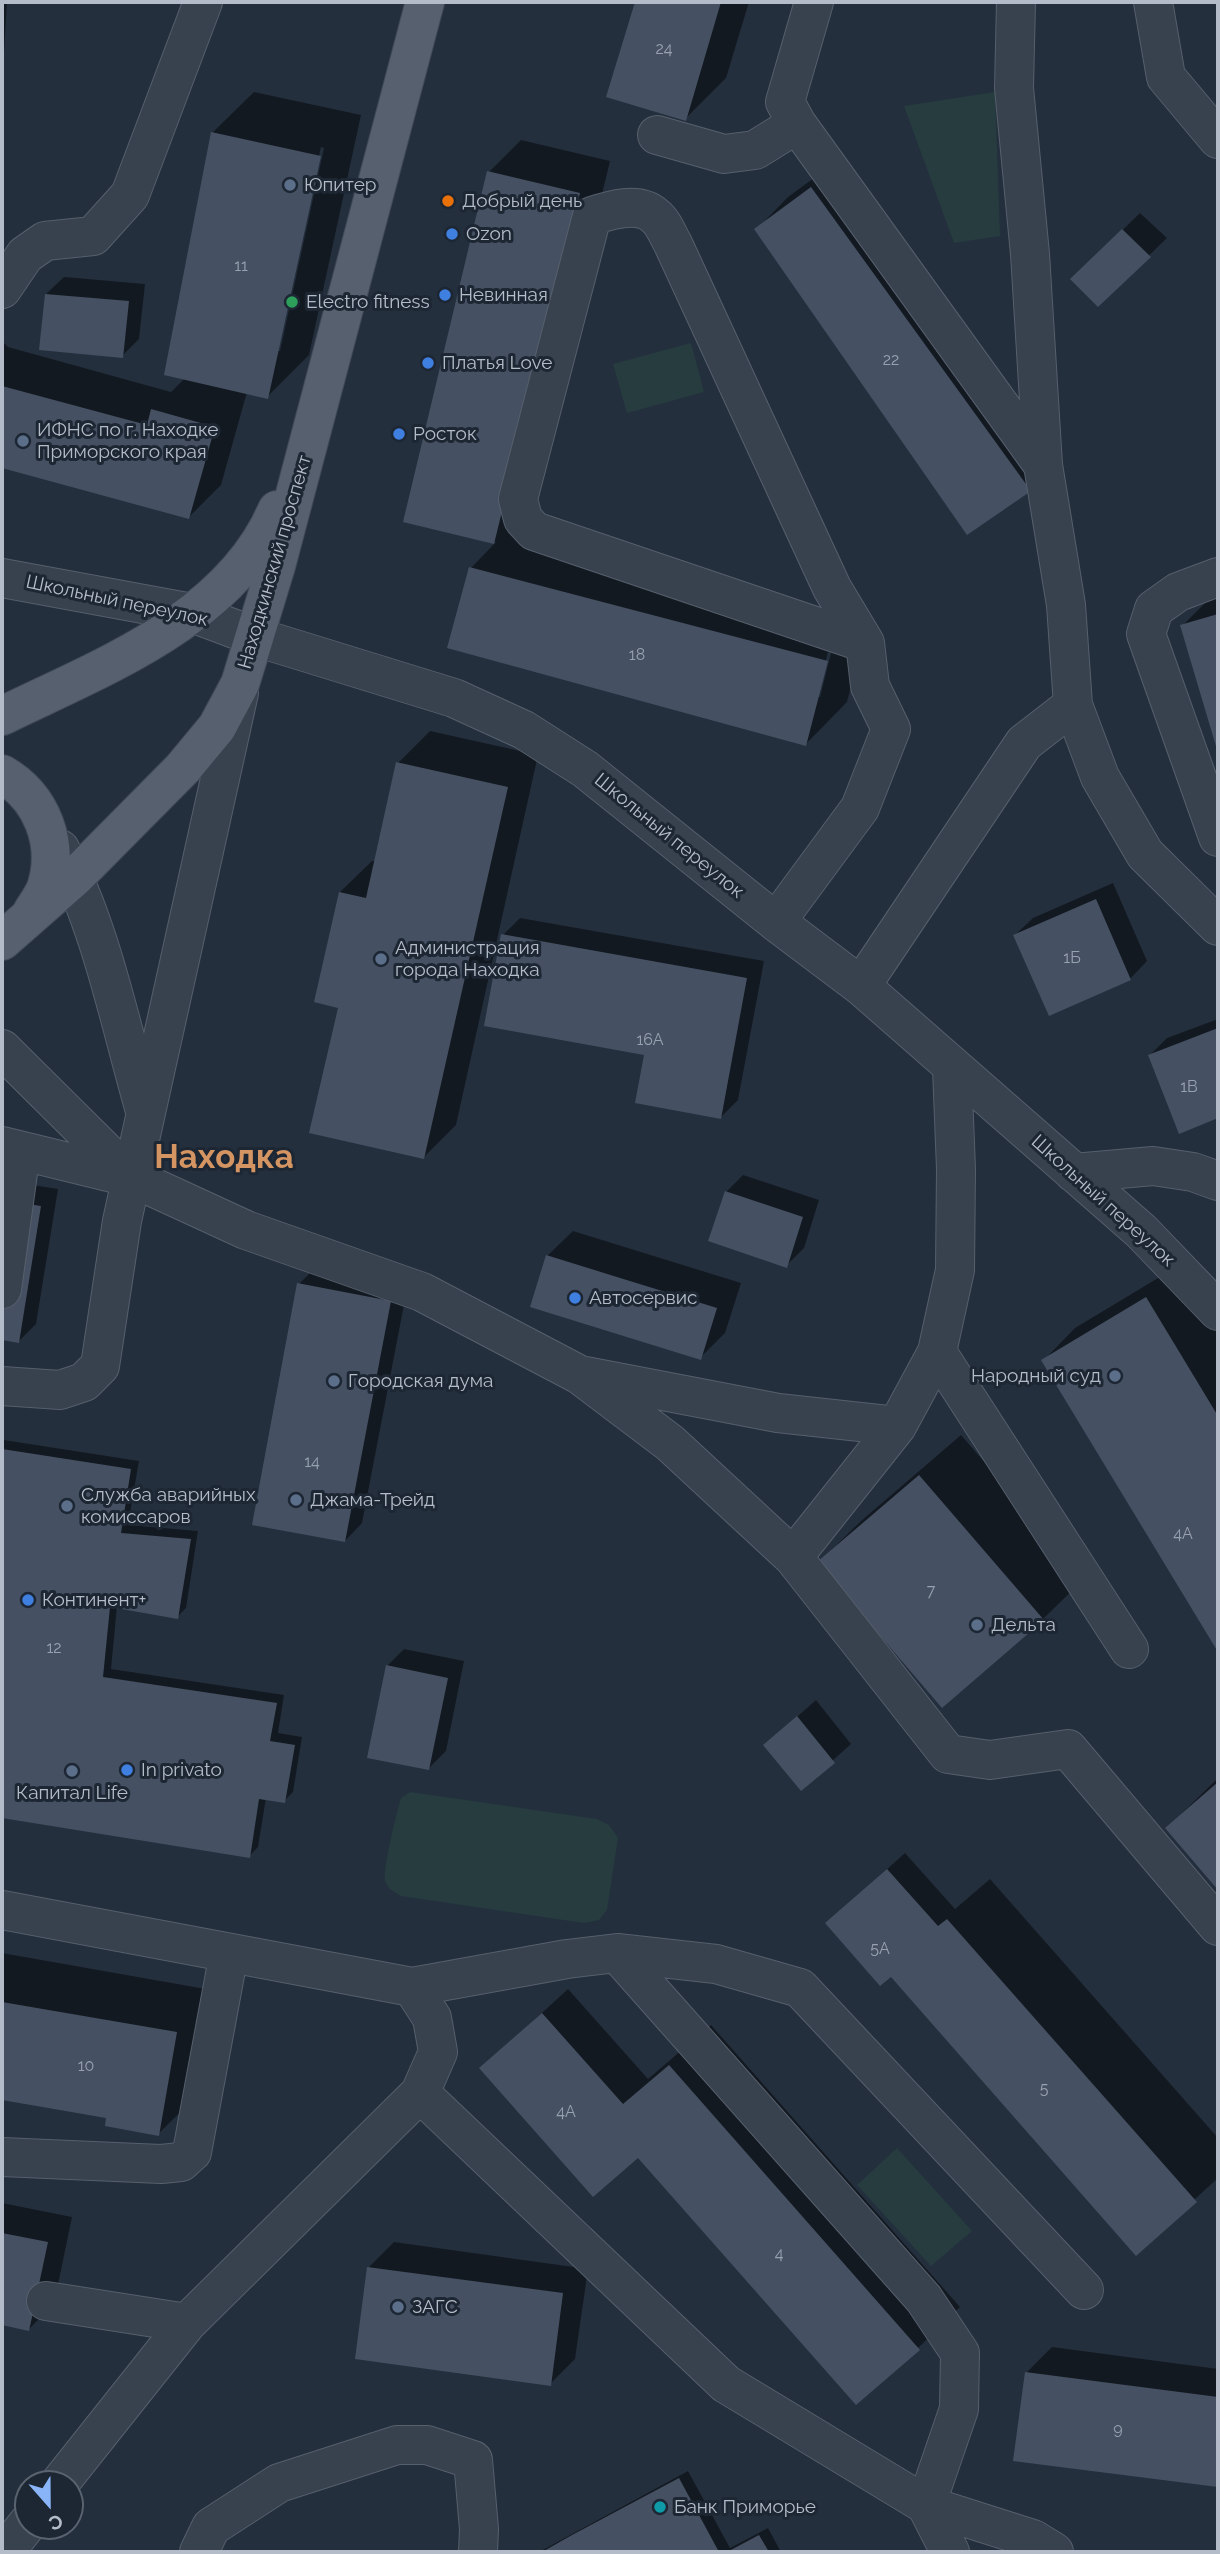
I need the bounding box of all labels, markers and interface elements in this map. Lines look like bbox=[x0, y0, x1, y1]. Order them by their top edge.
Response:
house number: 24 bbox=[655, 39, 673, 59]
place label: Юпитер bbox=[304, 174, 377, 196]
marker: Юпитер bbox=[282, 177, 298, 193]
place label: Добрый день bbox=[462, 190, 582, 212]
marker: Добрый день bbox=[440, 193, 456, 209]
place label: Ozon bbox=[466, 223, 512, 245]
marker: Ozon bbox=[444, 226, 460, 242]
house number: 11 bbox=[234, 256, 248, 276]
place label: Невинная bbox=[459, 284, 548, 306]
marker: Невинная bbox=[437, 287, 453, 303]
place label: Electro fitness bbox=[306, 291, 430, 313]
marker: Electro fitness bbox=[284, 294, 300, 310]
house number: 22 bbox=[883, 350, 899, 370]
place label: Платья Love bbox=[442, 352, 552, 374]
marker: Платья Love bbox=[420, 355, 436, 371]
place label: ИФНС по г. Находке Приморского края bbox=[37, 419, 219, 463]
place label: Росток bbox=[413, 423, 477, 445]
marker: Росток bbox=[391, 426, 407, 442]
marker: ИФНС по г. Находке Приморского края bbox=[15, 433, 31, 449]
street label: Находкинский проспект bbox=[234, 452, 316, 672]
street label: Школьный переулок bbox=[24, 571, 210, 631]
house number: 18 bbox=[629, 645, 645, 665]
street label: Школьный переулок bbox=[590, 769, 748, 903]
place label: Администрация города Находка bbox=[395, 937, 540, 981]
house number: 1Б bbox=[1063, 948, 1081, 968]
marker: Администрация города Находка bbox=[373, 951, 389, 967]
house number: 16А bbox=[636, 1030, 664, 1050]
house number: 1В bbox=[1180, 1077, 1198, 1097]
street label: Школьный переулок bbox=[1026, 1130, 1180, 1272]
district label: Находка bbox=[154, 1138, 294, 1178]
place label: Автосервис bbox=[589, 1287, 697, 1309]
marker: Автосервис bbox=[567, 1290, 583, 1306]
place label: Народный суд bbox=[971, 1365, 1101, 1387]
marker: Народный суд bbox=[1107, 1368, 1123, 1384]
place label: Городская дума bbox=[348, 1370, 493, 1392]
marker: Городская дума bbox=[326, 1373, 342, 1389]
house number: 14 bbox=[304, 1452, 320, 1472]
place label: Служба аварийных комиссаров bbox=[81, 1484, 255, 1528]
place label: Джама-Трейд bbox=[310, 1489, 435, 1511]
marker: Джама-Трейд bbox=[288, 1492, 304, 1508]
marker: Служба аварийных комиссаров bbox=[59, 1498, 75, 1514]
house number: 4А bbox=[1173, 1524, 1193, 1544]
house number: 7 bbox=[927, 1581, 935, 1601]
place label: Континент+ bbox=[42, 1589, 146, 1611]
marker: Континент+ bbox=[20, 1592, 36, 1608]
place label: Дельта bbox=[991, 1614, 1056, 1636]
marker: Дельта bbox=[969, 1617, 985, 1633]
house number: 12 bbox=[46, 1638, 62, 1658]
place label: In privato bbox=[141, 1759, 222, 1781]
marker: In privato bbox=[119, 1762, 135, 1778]
marker: Капитал Life bbox=[64, 1763, 80, 1779]
place label: Капитал Life bbox=[16, 1782, 128, 1804]
house number: 5А bbox=[870, 1939, 890, 1959]
house number: 10 bbox=[78, 2056, 94, 2076]
house number: 5 bbox=[1040, 2079, 1048, 2099]
house number: 4А bbox=[556, 2102, 576, 2122]
house number: 4 bbox=[775, 2244, 783, 2264]
place label: ЗАГС bbox=[412, 2296, 458, 2318]
marker: ЗАГС bbox=[390, 2299, 406, 2315]
house number: 9 bbox=[1113, 2419, 1123, 2439]
north arrow bbox=[14, 2470, 84, 2540]
place label: Банк Приморье bbox=[674, 2496, 816, 2518]
marker: Банк Приморье bbox=[652, 2499, 668, 2515]
text: С bbox=[46, 2510, 66, 2535]

